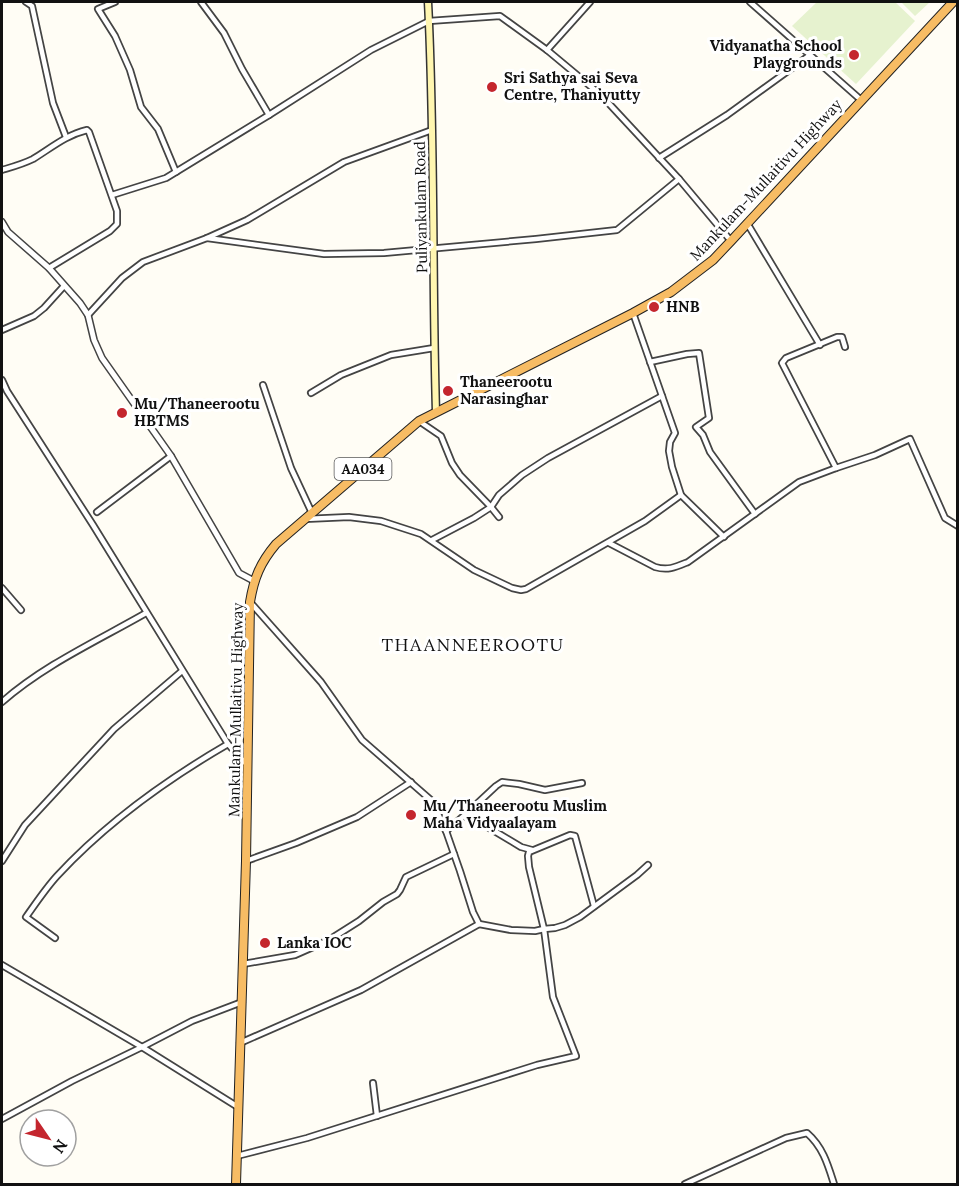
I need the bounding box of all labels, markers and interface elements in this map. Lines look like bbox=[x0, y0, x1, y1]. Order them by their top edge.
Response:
place label: Vidyanatha School Playgrounds bbox=[710, 36, 842, 72]
marker: Vidyanatha School Playgrounds bbox=[847, 48, 861, 62]
place label: Sri Sathya sai Seva Centre, Thaniyutty bbox=[504, 68, 641, 104]
marker: Sri Sathya sai Seva Centre, Thaniyutty bbox=[485, 80, 499, 94]
street label: Mankulam-Mullaitivu Highway bbox=[686, 95, 846, 265]
street label: Puliyankulam Road bbox=[410, 141, 431, 273]
place label: HNB bbox=[666, 297, 700, 316]
marker: HNB bbox=[647, 300, 661, 314]
place label: Thaneerootu Narasinghar bbox=[460, 372, 552, 408]
marker: Thaneerootu Narasinghar bbox=[441, 384, 455, 398]
place label: Mu/Thaneerootu HBTMS bbox=[134, 394, 260, 430]
marker: Mu/Thaneerootu HBTMS bbox=[115, 406, 129, 420]
road number: AA034 bbox=[334, 458, 392, 480]
street label: Mankulam-Mullaitivu Highway bbox=[224, 603, 247, 817]
district label: THAANNEEROOTU bbox=[382, 633, 564, 656]
place label: Mu/Thaneerootu Muslim Maha Vidyaalayam bbox=[423, 796, 607, 832]
marker: Mu/Thaneerootu Muslim Maha Vidyaalayam bbox=[404, 808, 418, 822]
place label: Lanka IOC bbox=[277, 933, 352, 952]
marker: Lanka IOC bbox=[258, 936, 272, 950]
north arrow bbox=[18, 1108, 78, 1168]
text: N bbox=[49, 1136, 72, 1157]

